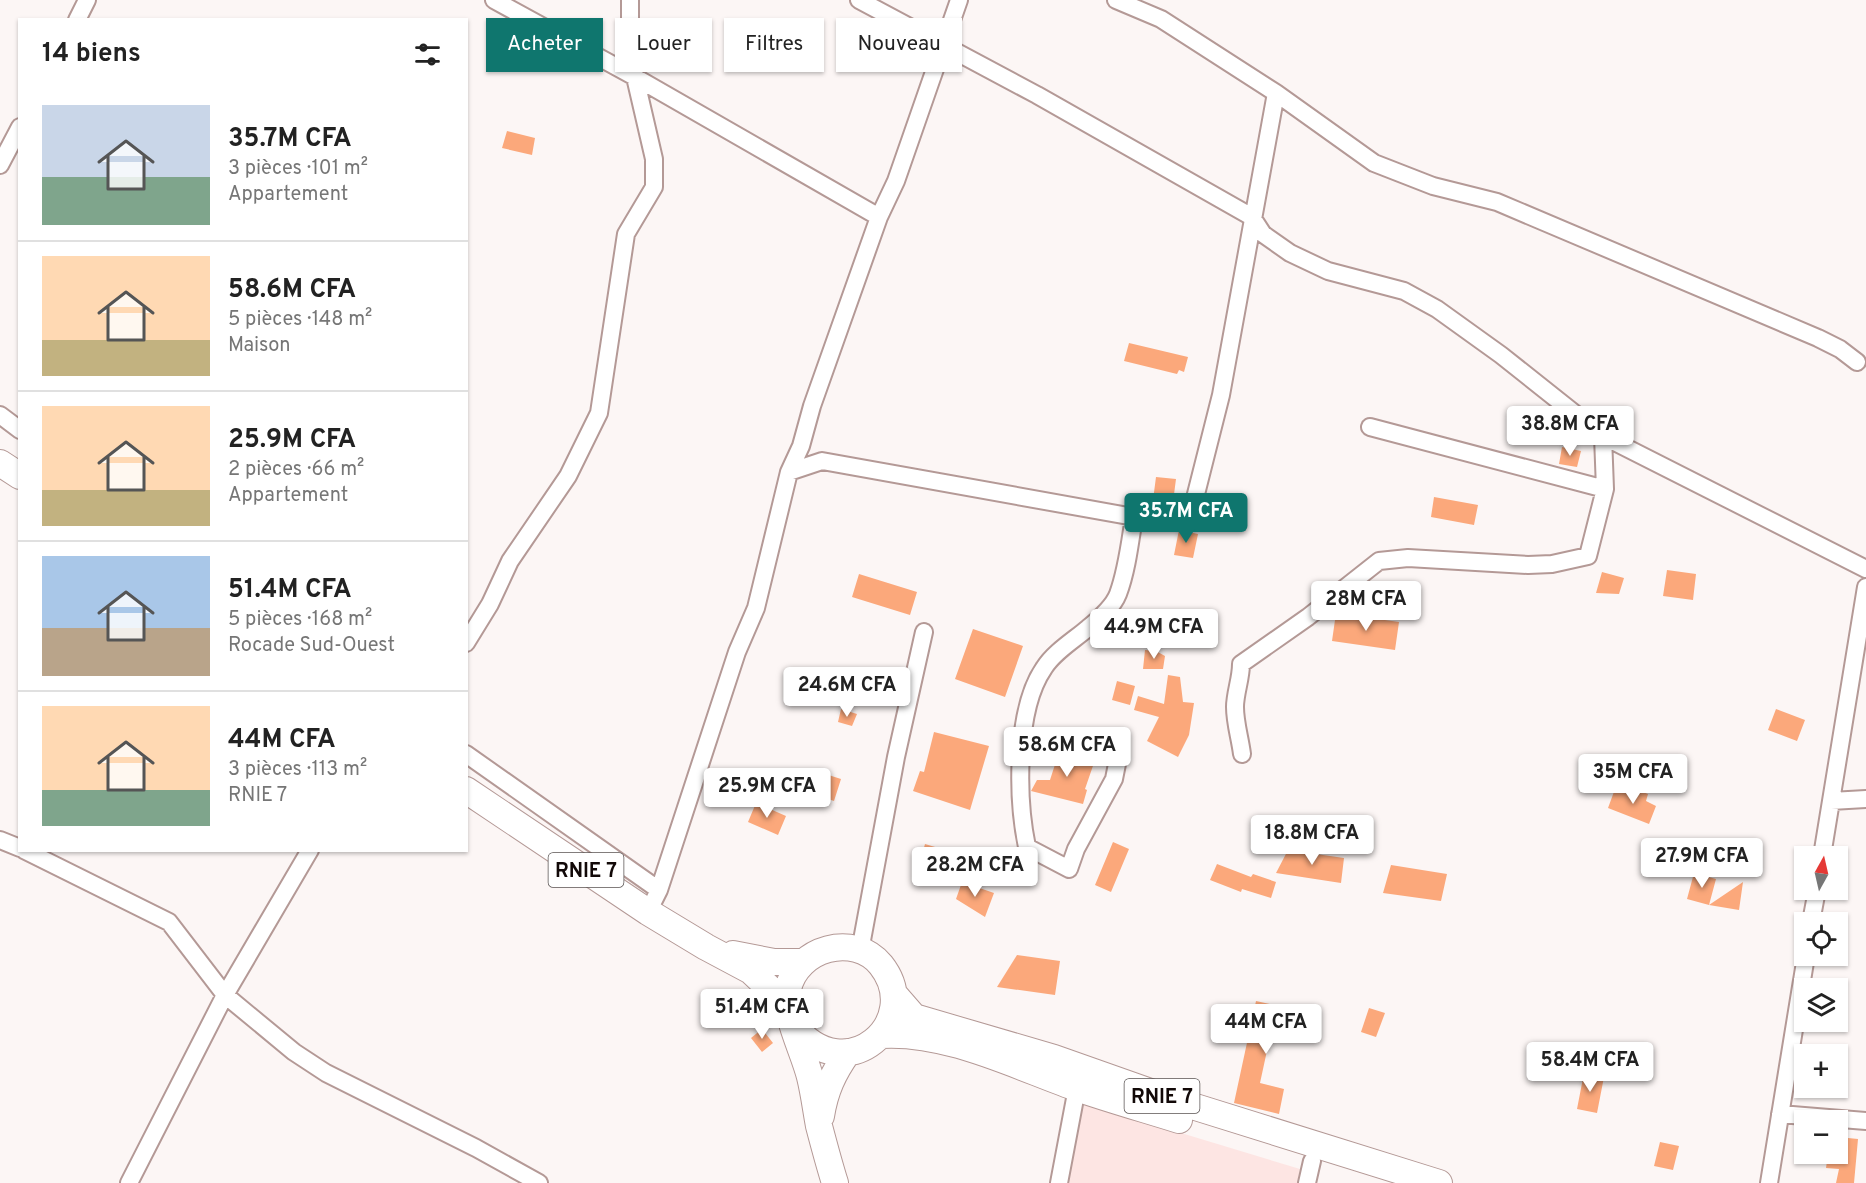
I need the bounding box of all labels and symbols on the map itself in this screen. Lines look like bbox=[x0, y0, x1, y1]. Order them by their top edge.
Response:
pin: 38.8M CFA bbox=[1501, 406, 1639, 457]
pin: 35.7M CFA bbox=[1117, 493, 1255, 544]
pin: 28M CFA bbox=[1311, 581, 1421, 632]
pin: 44.9M CFA bbox=[1085, 609, 1223, 660]
pin: 24.6M CFA bbox=[778, 667, 916, 718]
pin: 58.6M CFA bbox=[998, 727, 1136, 778]
pin: 35M CFA bbox=[1578, 754, 1688, 805]
pin: 25.9M CFA bbox=[698, 768, 836, 819]
pin: 18.8M CFA bbox=[1243, 815, 1381, 866]
pin: 27.9M CFA bbox=[1633, 838, 1771, 889]
north arrow bbox=[1794, 846, 1848, 900]
pin: 28.2M CFA bbox=[906, 847, 1044, 898]
road number: RNIE 7 bbox=[548, 853, 624, 887]
pin: 51.4M CFA bbox=[693, 989, 831, 1040]
pin: 44M CFA bbox=[1211, 1004, 1321, 1055]
pin: 58.4M CFA bbox=[1521, 1042, 1659, 1093]
road number: RNIE 7 bbox=[1124, 1079, 1200, 1113]

